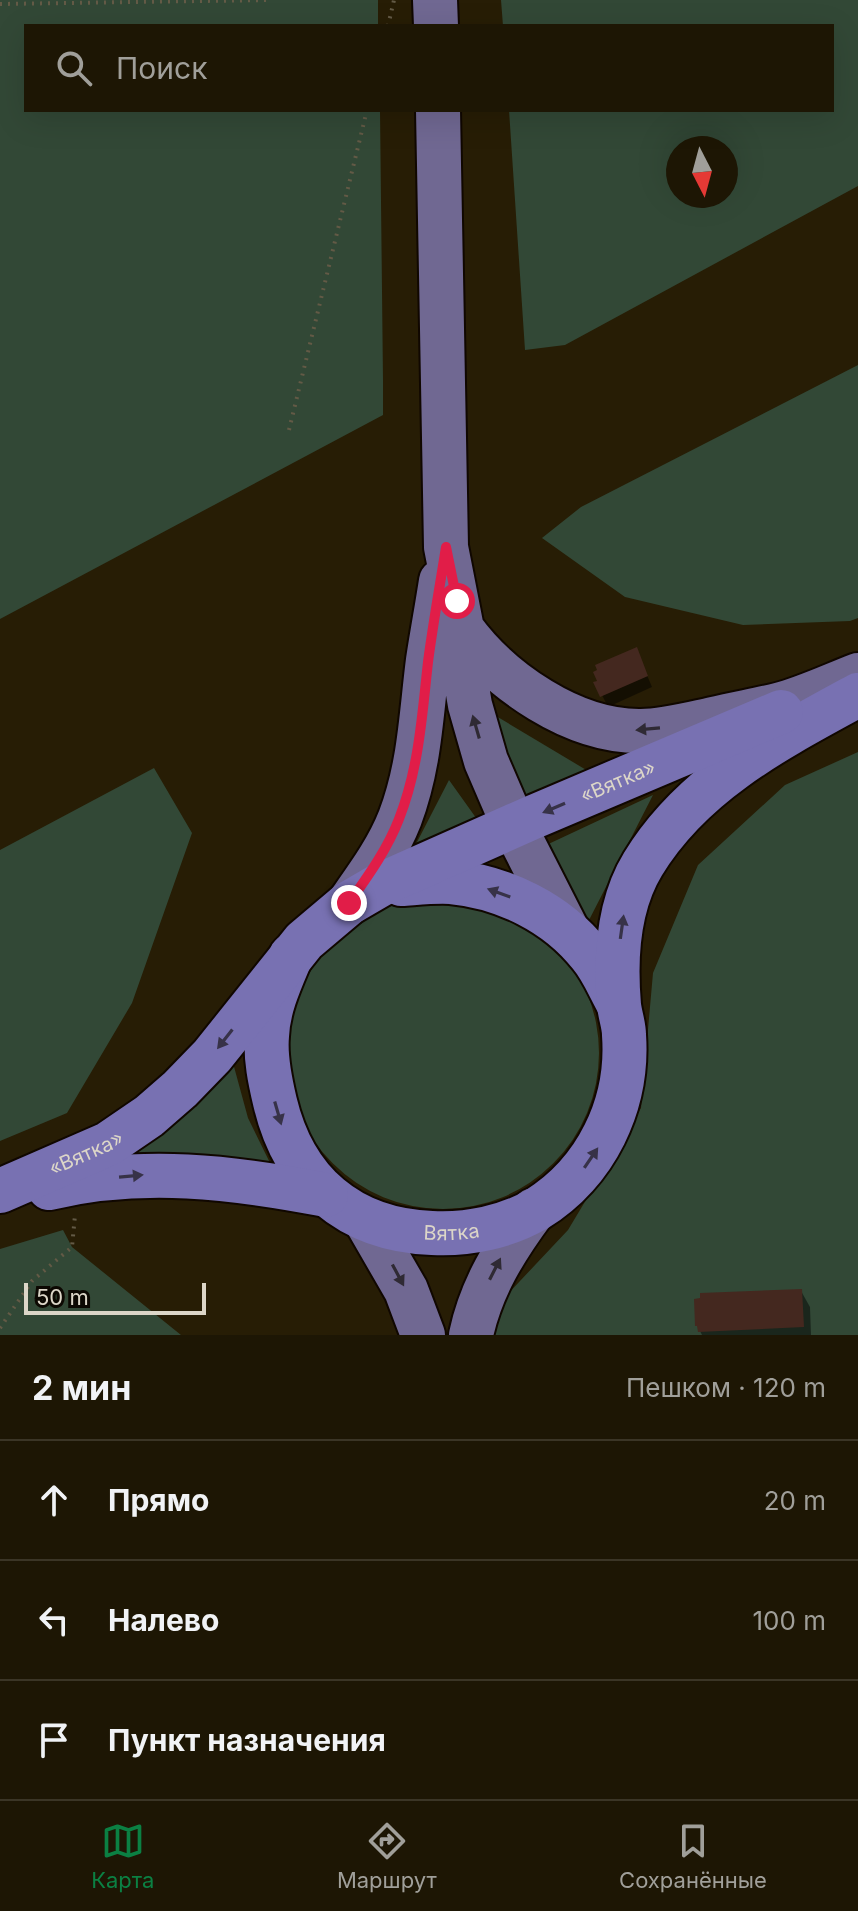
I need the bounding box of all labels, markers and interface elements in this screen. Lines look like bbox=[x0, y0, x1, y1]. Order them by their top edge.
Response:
search box bbox=[24, 24, 834, 112]
icon: search bbox=[52, 46, 96, 90]
text: Поиск bbox=[116, 50, 207, 86]
north arrow bbox=[666, 136, 738, 208]
route start bbox=[439, 583, 475, 619]
one-way arrow bbox=[469, 714, 482, 738]
one-way arrow bbox=[635, 723, 660, 736]
street label: «Вятка» bbox=[577, 755, 659, 808]
one-way arrow bbox=[542, 802, 566, 815]
route end bbox=[331, 885, 367, 921]
one-way arrow bbox=[487, 886, 511, 899]
one-way arrow bbox=[616, 915, 629, 940]
one-way arrow bbox=[218, 1029, 234, 1049]
one-way arrow bbox=[272, 1101, 285, 1125]
street label: «Вятка» bbox=[45, 1125, 128, 1180]
one-way arrow bbox=[583, 1147, 598, 1168]
one-way arrow bbox=[119, 1169, 144, 1182]
street label: Вятка bbox=[423, 1218, 481, 1245]
one-way arrow bbox=[488, 1257, 502, 1280]
one-way arrow bbox=[391, 1264, 405, 1286]
scale bar bbox=[24, 1279, 206, 1315]
text: 50 m bbox=[36, 1284, 89, 1310]
text: 2 мин bbox=[32, 1367, 131, 1408]
text: Пешком · 120 m bbox=[626, 1372, 826, 1403]
icon: ahead bbox=[32, 1478, 76, 1522]
text: Прямо bbox=[108, 1482, 209, 1518]
text: 20 m bbox=[764, 1485, 826, 1516]
icon: left bbox=[32, 1598, 76, 1642]
text: Налево bbox=[108, 1602, 220, 1638]
text: 100 m bbox=[753, 1605, 826, 1636]
icon: arrive bbox=[32, 1718, 76, 1762]
text: Пункт назначения bbox=[108, 1722, 386, 1758]
tab: Карта bbox=[91, 1819, 154, 1893]
tab: Маршрут bbox=[337, 1819, 437, 1893]
tab: Сохранённые bbox=[619, 1819, 767, 1893]

